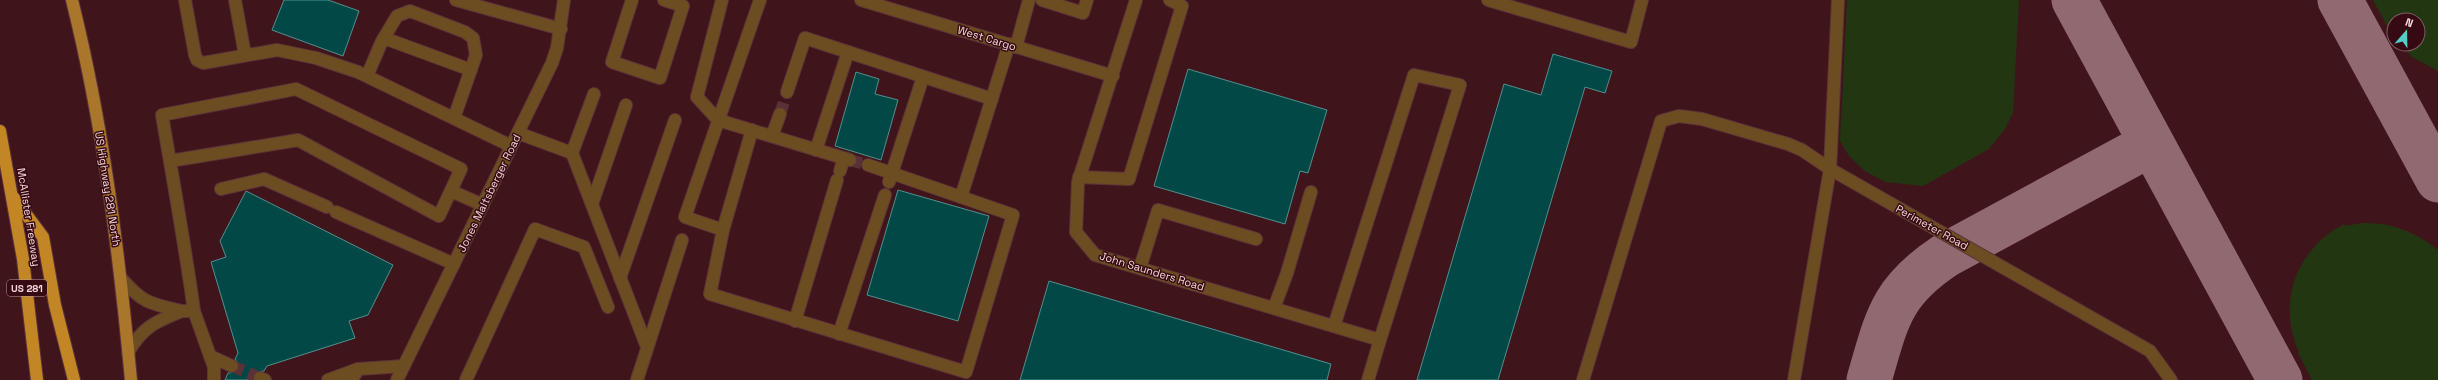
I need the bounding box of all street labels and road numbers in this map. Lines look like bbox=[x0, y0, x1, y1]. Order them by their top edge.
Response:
street label: West Cargo bbox=[956, 22, 1018, 54]
street label: US Highway 281 North bbox=[92, 131, 124, 247]
street label: Jones Maltsberger Road bbox=[454, 132, 524, 254]
street label: McAllister Freeway bbox=[14, 167, 44, 267]
street label: Perimeter Road bbox=[1893, 201, 1971, 253]
street label: John Saunders Road bbox=[1098, 248, 1206, 294]
road number: US 281 bbox=[7, 280, 47, 296]

